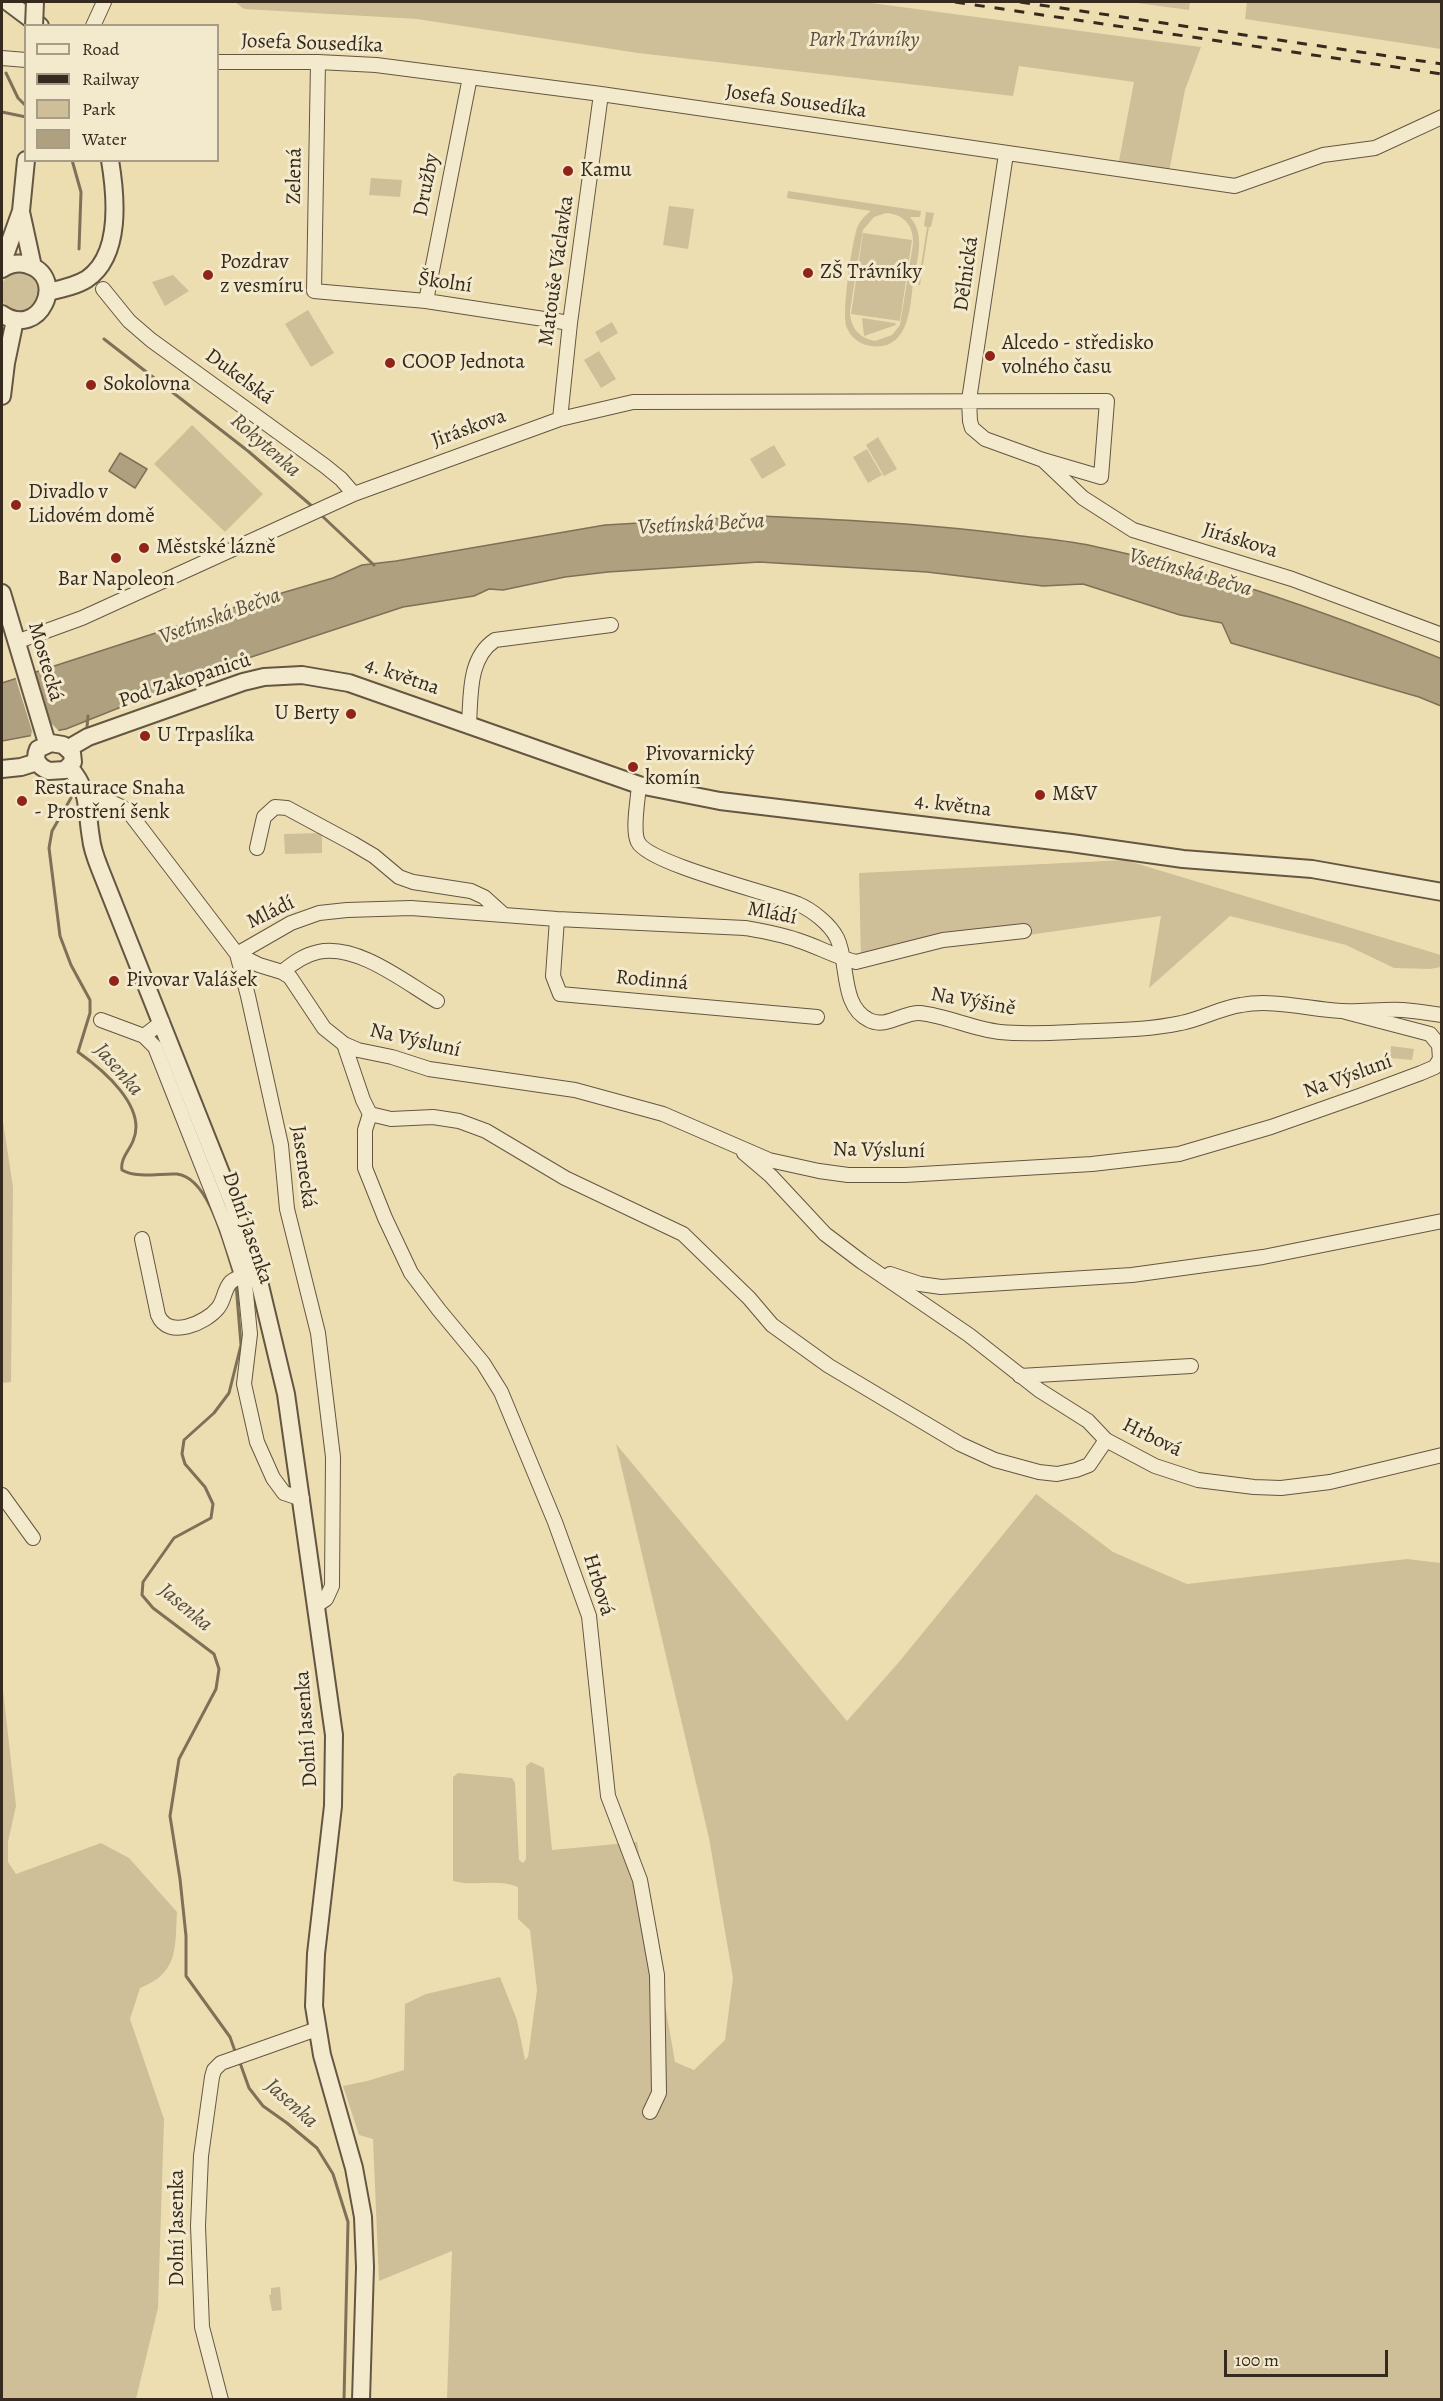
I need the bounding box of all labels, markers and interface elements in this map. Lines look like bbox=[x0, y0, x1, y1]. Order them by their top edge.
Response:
legend bbox=[24, 24, 219, 162]
park label: Park Trávníky bbox=[809, 28, 919, 54]
street label: Josefa Sousedíka bbox=[240, 29, 384, 59]
text: Road bbox=[82, 37, 119, 61]
text: Railway bbox=[82, 67, 139, 91]
street label: Josefa Sousedíka bbox=[724, 80, 868, 124]
text: Park bbox=[82, 97, 116, 121]
text: Water bbox=[82, 127, 127, 151]
street label: Zelená bbox=[282, 147, 308, 205]
street label: Družby bbox=[409, 151, 445, 219]
place label: Kamu bbox=[580, 158, 632, 184]
marker: Kamu bbox=[561, 164, 575, 178]
street label: Matouše Václavka bbox=[534, 194, 580, 348]
street label: Dělnická bbox=[949, 235, 985, 313]
place label: Pozdrav z vesmíru bbox=[220, 250, 303, 300]
place label: ZŠ Trávníky bbox=[820, 260, 922, 286]
marker: ZŠ Trávníky bbox=[801, 266, 815, 280]
street label: Školní bbox=[417, 267, 473, 299]
marker: Pozdrav z vesmíru bbox=[201, 268, 215, 282]
place label: Alcedo - středisko volného času bbox=[1002, 331, 1154, 381]
street label: Dukelská bbox=[200, 344, 278, 410]
marker: Alcedo - středisko volného času bbox=[983, 349, 997, 363]
place label: COOP Jednota bbox=[402, 350, 525, 376]
marker: COOP Jednota bbox=[383, 356, 397, 370]
place label: Sokolovna bbox=[103, 372, 191, 398]
marker: Sokolovna bbox=[84, 378, 98, 392]
street label: Jiráskova bbox=[428, 404, 510, 454]
water label: Rokytenka bbox=[224, 408, 306, 484]
place label: Divadlo v Lidovém domě bbox=[28, 480, 155, 530]
marker: Divadlo v Lidovém domě bbox=[9, 498, 23, 512]
water label: Vsetínská Bečva bbox=[637, 508, 765, 542]
street label: Jiráskova bbox=[1199, 518, 1281, 564]
place label: Městské lázně bbox=[156, 535, 276, 561]
marker: Městské lázně bbox=[137, 541, 151, 555]
water label: Vsetínská Bečva bbox=[1125, 543, 1255, 603]
marker: Bar Napoleon bbox=[109, 551, 123, 565]
place label: Bar Napoleon bbox=[57, 567, 175, 593]
water label: Vsetínská Bečva bbox=[156, 583, 284, 651]
street label: Mostecká bbox=[22, 619, 68, 705]
street label: Pod Zakopaniců bbox=[116, 648, 254, 714]
street label: 4. května bbox=[361, 653, 443, 701]
place label: U Berty bbox=[274, 701, 339, 727]
marker: U Berty bbox=[344, 707, 358, 721]
place label: U Trpaslíka bbox=[157, 723, 255, 749]
marker: U Trpaslíka bbox=[138, 729, 152, 743]
place label: Pivovarnický komín bbox=[645, 742, 754, 792]
marker: Pivovarnický komín bbox=[626, 760, 640, 774]
place label: Restaurace Snaha - Prostření šenk bbox=[34, 776, 185, 826]
place label: M&V bbox=[1052, 782, 1097, 808]
marker: M&V bbox=[1033, 788, 1047, 802]
street label: 4. května bbox=[913, 789, 993, 823]
marker: Restaurace Snaha - Prostření šenk bbox=[15, 794, 29, 808]
street label: Mládí bbox=[243, 891, 299, 935]
street label: Mládí bbox=[745, 897, 799, 931]
street label: Rodinná bbox=[615, 965, 689, 997]
place label: Pivovar Valášek bbox=[126, 968, 258, 994]
marker: Pivovar Valášek bbox=[107, 974, 121, 988]
street label: Na Výšině bbox=[929, 982, 1017, 1022]
street label: Na Výsluní bbox=[367, 1018, 463, 1064]
water label: Jasenka bbox=[88, 1038, 148, 1102]
street label: Na Výsluní bbox=[1300, 1049, 1396, 1105]
street label: Jasenecká bbox=[285, 1124, 321, 1210]
street label: Na Výsluní bbox=[832, 1138, 926, 1164]
street label: Dolní Jasenka bbox=[216, 1169, 278, 1287]
street label: Hrbová bbox=[1118, 1413, 1186, 1463]
street label: Hrbová bbox=[577, 1551, 619, 1619]
water label: Jasenka bbox=[153, 1578, 217, 1638]
street label: Dolní Jasenka bbox=[290, 1670, 324, 1788]
water label: Jasenka bbox=[259, 2073, 323, 2135]
street label: Dolní Jasenka bbox=[165, 2169, 191, 2287]
scale bar bbox=[1227, 2338, 1390, 2376]
text: 100 m bbox=[1235, 2348, 1279, 2372]

